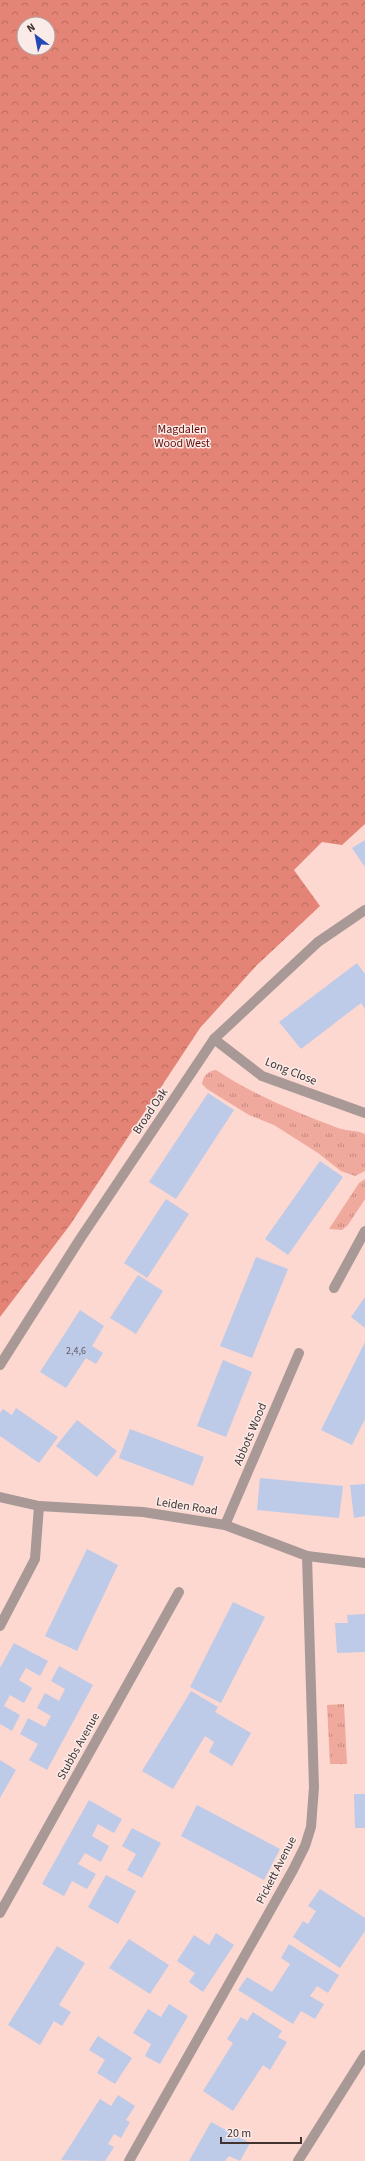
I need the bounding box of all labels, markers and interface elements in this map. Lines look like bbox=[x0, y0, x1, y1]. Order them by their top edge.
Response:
north arrow bbox=[16, 16, 56, 56]
text: N bbox=[24, 20, 38, 36]
park label: Magdalen Wood West bbox=[154, 421, 210, 452]
street label: Long Close bbox=[262, 1053, 319, 1090]
street label: Broad Oak bbox=[129, 1085, 172, 1138]
house number: 2,4,6 bbox=[66, 1344, 86, 1358]
street label: Abbots Wood bbox=[230, 1400, 271, 1468]
street label: Leiden Road bbox=[155, 1493, 219, 1520]
street label: Stubbs Avenue bbox=[53, 1710, 104, 1783]
street label: Pickett Avenue bbox=[252, 1833, 301, 1907]
scale bar bbox=[221, 2119, 301, 2145]
text: 20 m bbox=[227, 2125, 251, 2142]

